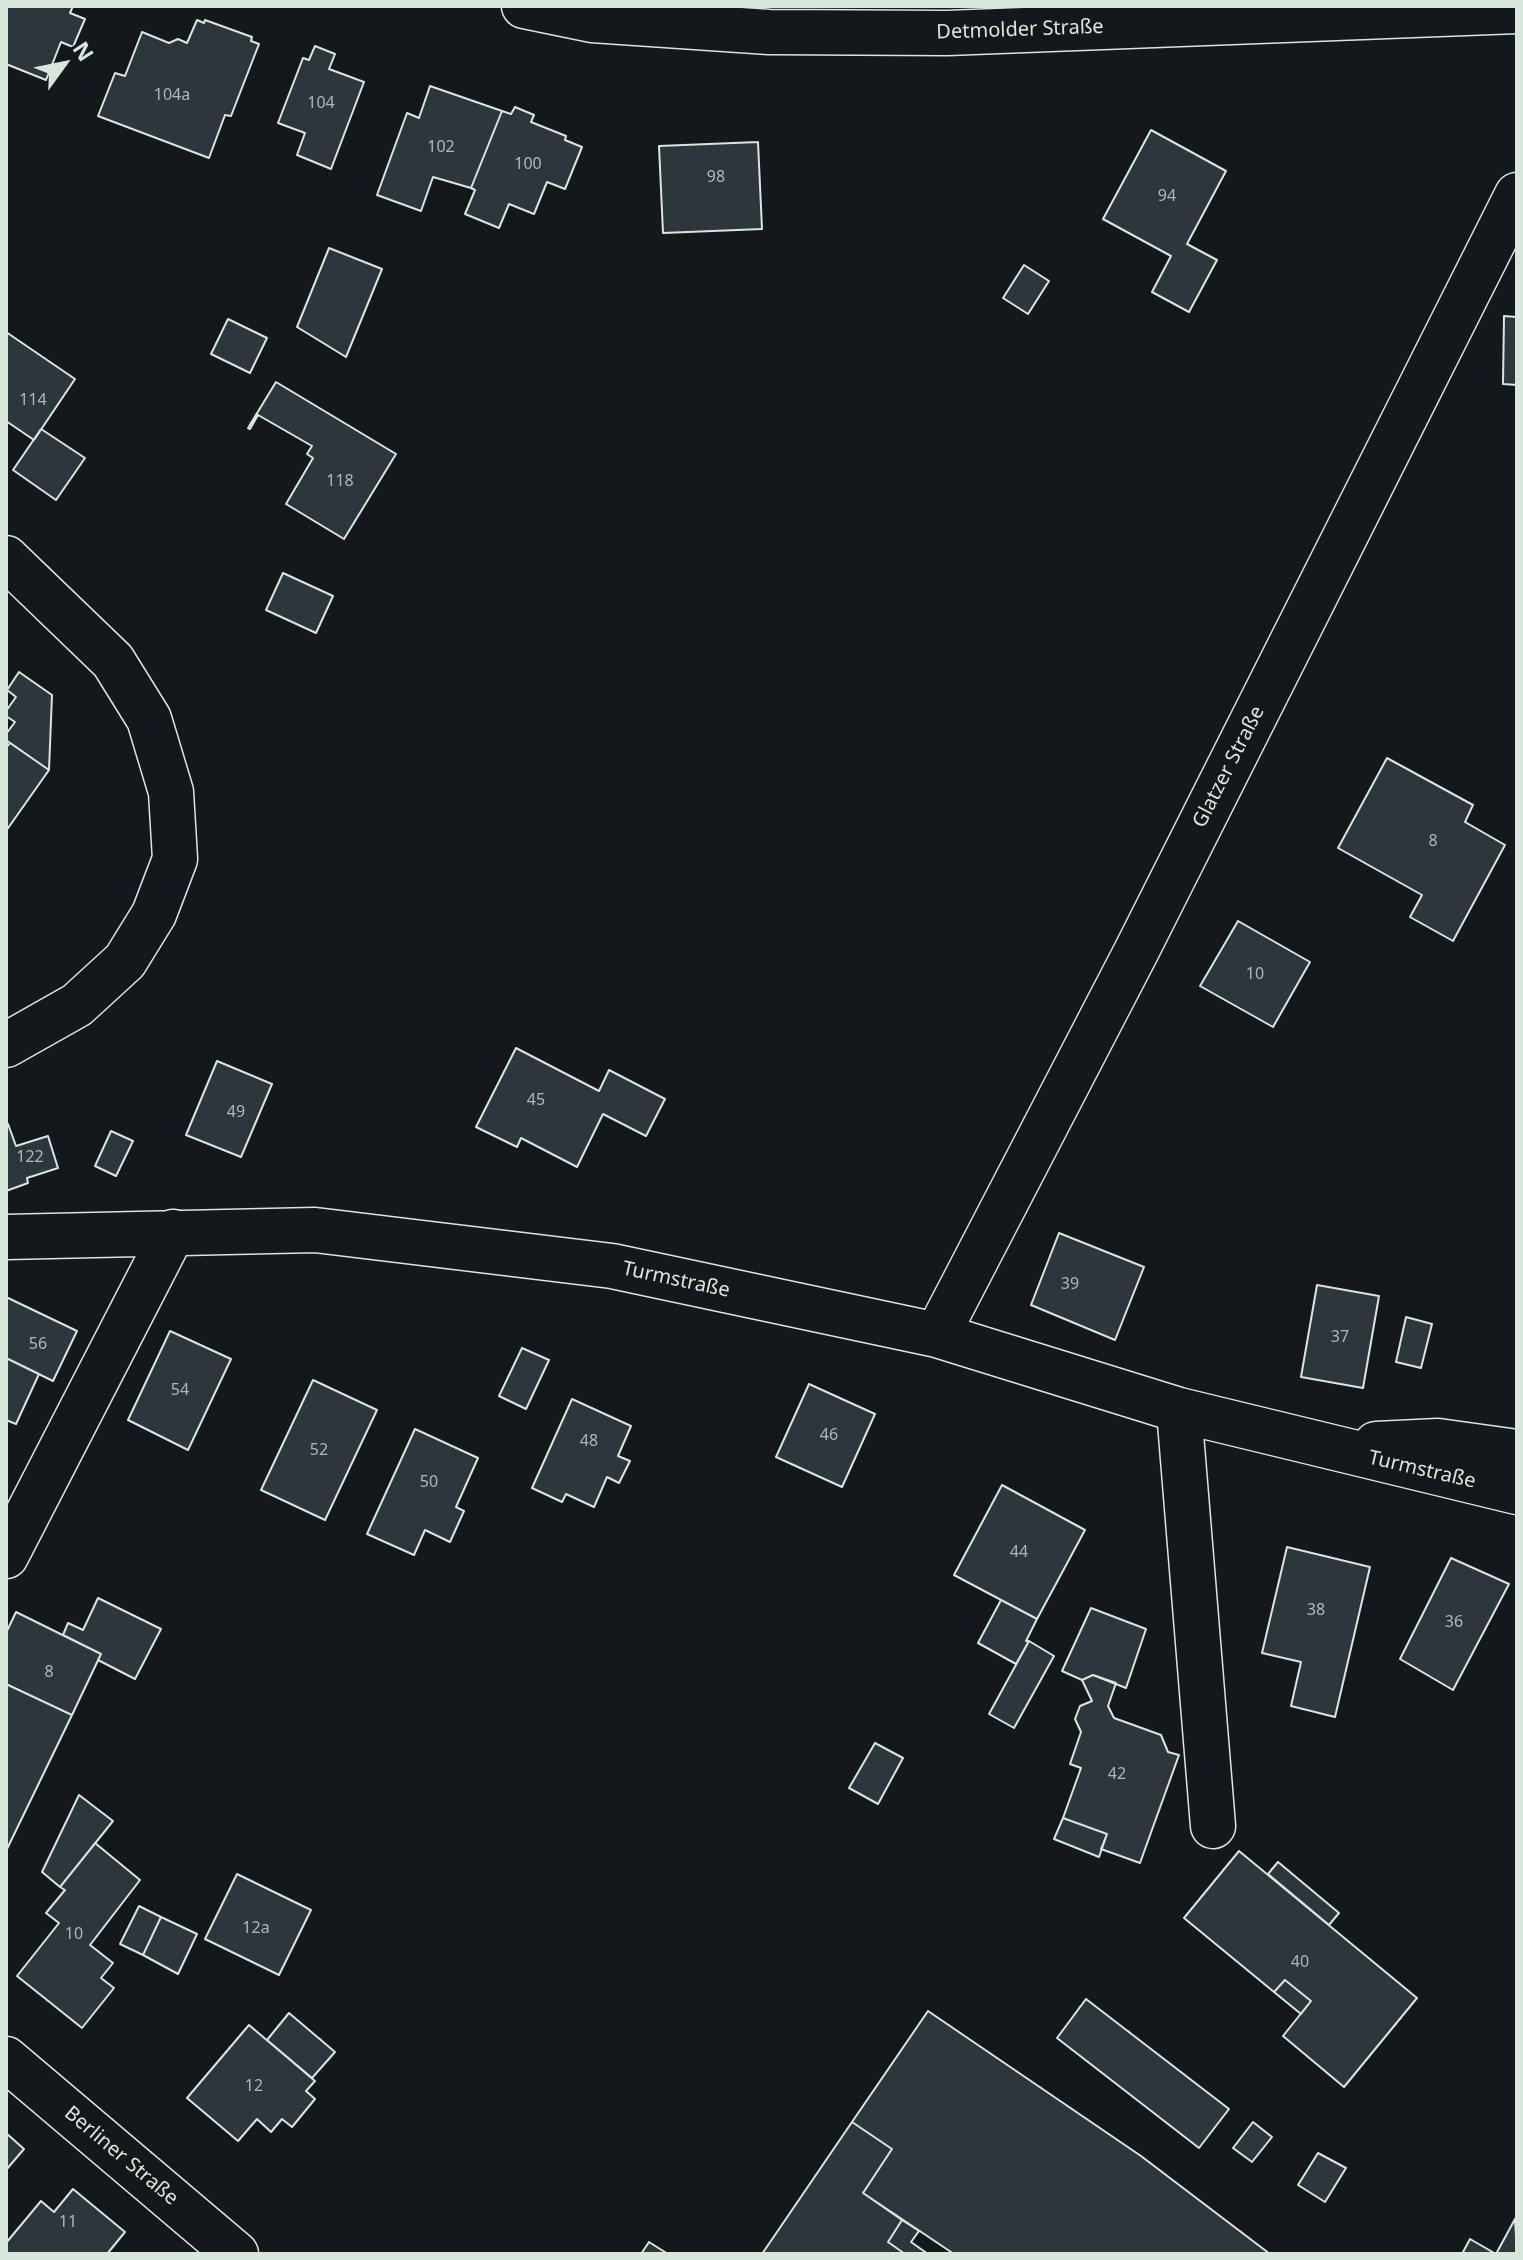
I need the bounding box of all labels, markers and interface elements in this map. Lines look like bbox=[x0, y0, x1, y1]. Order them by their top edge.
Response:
street label: Detmolder Straße bbox=[936, 15, 1104, 45]
north arrow bbox=[24, 24, 104, 104]
text: N bbox=[67, 35, 102, 67]
house number: 104a bbox=[154, 85, 190, 105]
house number: 104 bbox=[307, 93, 335, 113]
house number: 102 bbox=[427, 137, 455, 157]
house number: 100 bbox=[514, 154, 542, 174]
house number: 98 bbox=[707, 167, 725, 187]
house number: 94 bbox=[1158, 186, 1176, 206]
house number: 114 bbox=[19, 390, 47, 410]
house number: 118 bbox=[326, 471, 354, 491]
street label: Glatzer Straße bbox=[1188, 702, 1270, 832]
house number: 8 bbox=[1428, 831, 1438, 851]
house number: 10 bbox=[1246, 964, 1264, 984]
house number: 45 bbox=[527, 1090, 545, 1110]
house number: 49 bbox=[227, 1102, 245, 1122]
house number: 122 bbox=[16, 1147, 44, 1167]
street label: Turmstraße bbox=[620, 1257, 732, 1303]
house number: 39 bbox=[1061, 1274, 1079, 1294]
house number: 37 bbox=[1331, 1327, 1349, 1347]
house number: 56 bbox=[29, 1334, 47, 1354]
house number: 54 bbox=[171, 1380, 189, 1400]
house number: 46 bbox=[820, 1425, 838, 1445]
house number: 48 bbox=[580, 1431, 598, 1451]
house number: 52 bbox=[310, 1440, 328, 1460]
street label: Turmstraße bbox=[1366, 1446, 1478, 1494]
house number: 50 bbox=[420, 1472, 438, 1492]
house number: 44 bbox=[1010, 1542, 1028, 1562]
house number: 38 bbox=[1307, 1600, 1325, 1620]
house number: 36 bbox=[1445, 1612, 1463, 1632]
house number: 8 bbox=[44, 1662, 54, 1682]
house number: 42 bbox=[1108, 1764, 1126, 1784]
house number: 12a bbox=[242, 1918, 270, 1938]
house number: 10 bbox=[65, 1924, 83, 1944]
house number: 40 bbox=[1291, 1952, 1309, 1972]
house number: 12 bbox=[245, 2076, 263, 2096]
street label: Berliner Straße bbox=[59, 2101, 183, 2211]
house number: 11 bbox=[59, 2212, 77, 2232]

